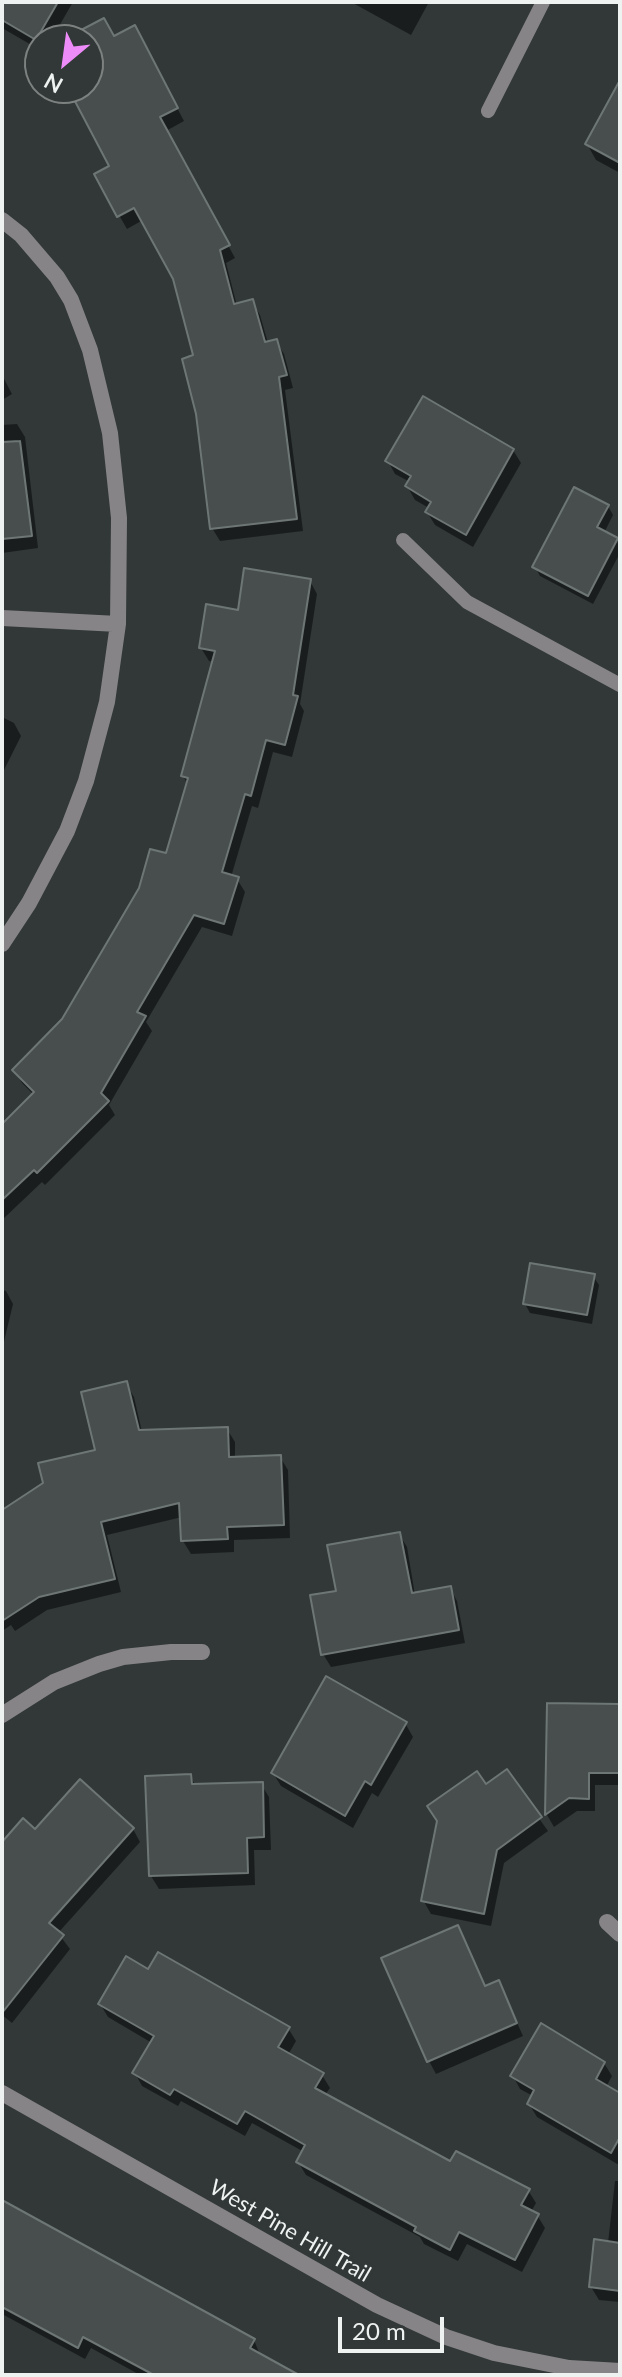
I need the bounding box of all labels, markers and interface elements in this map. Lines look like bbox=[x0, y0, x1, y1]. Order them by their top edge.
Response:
north arrow bbox=[24, 24, 104, 104]
text: N bbox=[39, 68, 67, 100]
street label: West Pine Hill Trail bbox=[205, 2174, 375, 2288]
scale bar bbox=[342, 2301, 448, 2351]
text: 20 m bbox=[352, 2316, 406, 2345]

